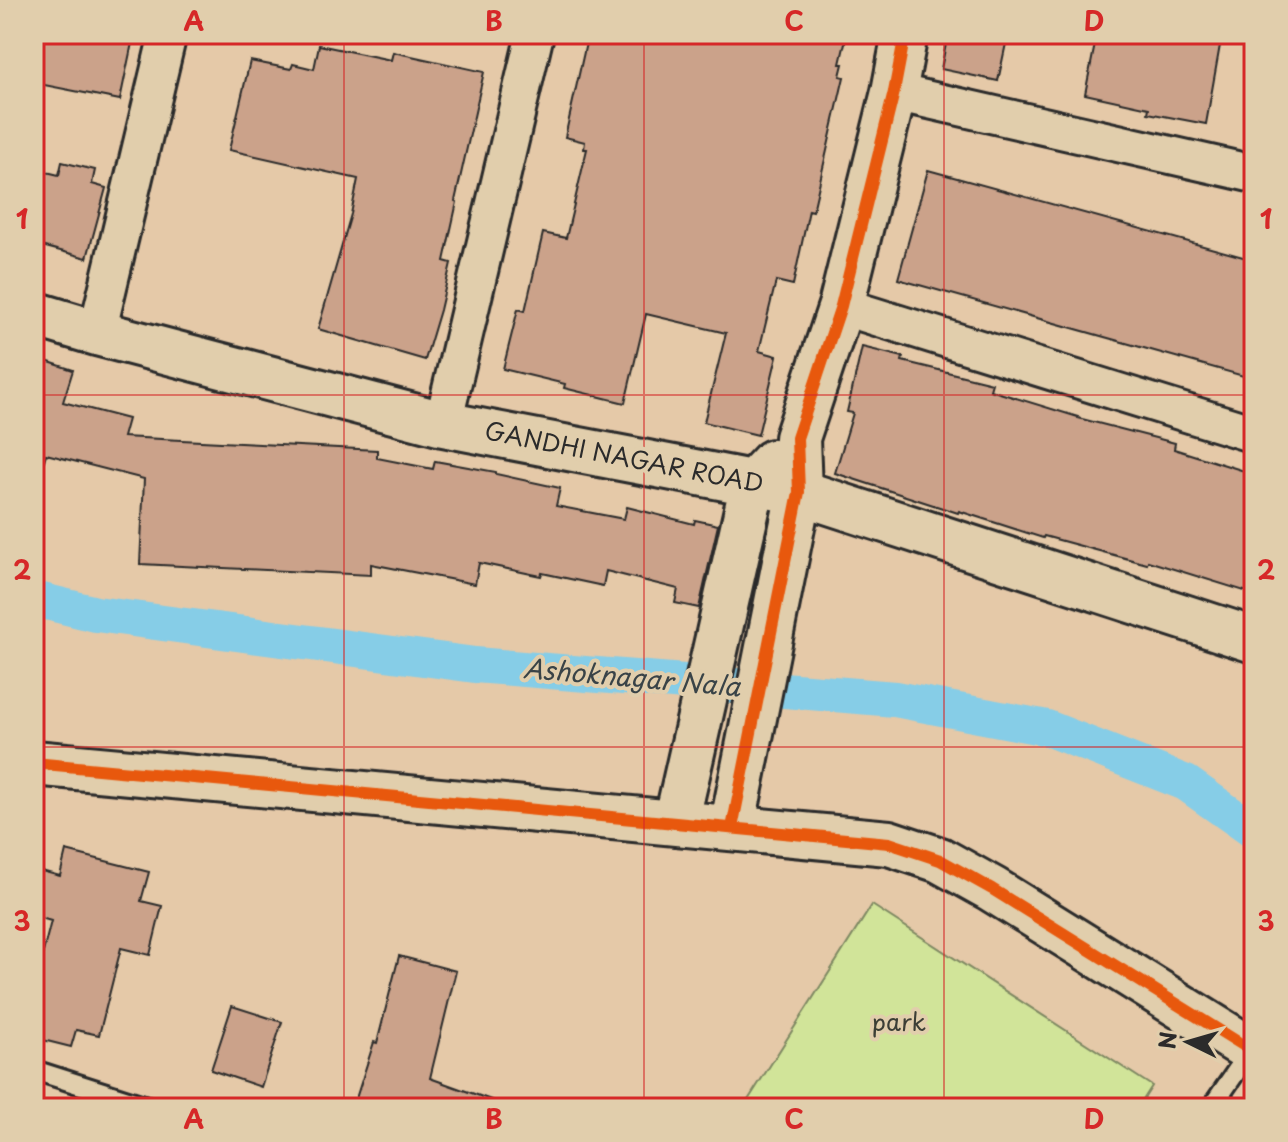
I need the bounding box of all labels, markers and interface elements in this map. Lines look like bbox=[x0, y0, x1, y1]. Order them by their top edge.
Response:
text: A bbox=[184, 1, 204, 40]
text: B bbox=[485, 1, 503, 40]
text: C bbox=[784, 1, 804, 40]
text: D bbox=[1084, 1, 1104, 40]
text: 1 bbox=[16, 199, 28, 238]
text: 1 bbox=[1260, 199, 1272, 238]
street label: GANDHI NAGAR ROAD bbox=[482, 411, 767, 501]
text: 2 bbox=[13, 550, 31, 589]
text: 2 bbox=[1257, 550, 1275, 589]
water label: Ashoknagar Nala bbox=[522, 648, 743, 705]
text: 3 bbox=[13, 901, 31, 940]
text: 3 bbox=[1257, 901, 1275, 940]
north arrow bbox=[1148, 1002, 1228, 1082]
park label: park bbox=[872, 1003, 926, 1039]
text: N bbox=[1149, 1030, 1184, 1050]
text: A bbox=[184, 1099, 204, 1138]
text: B bbox=[485, 1099, 503, 1138]
text: C bbox=[784, 1099, 804, 1138]
text: D bbox=[1084, 1099, 1104, 1138]

